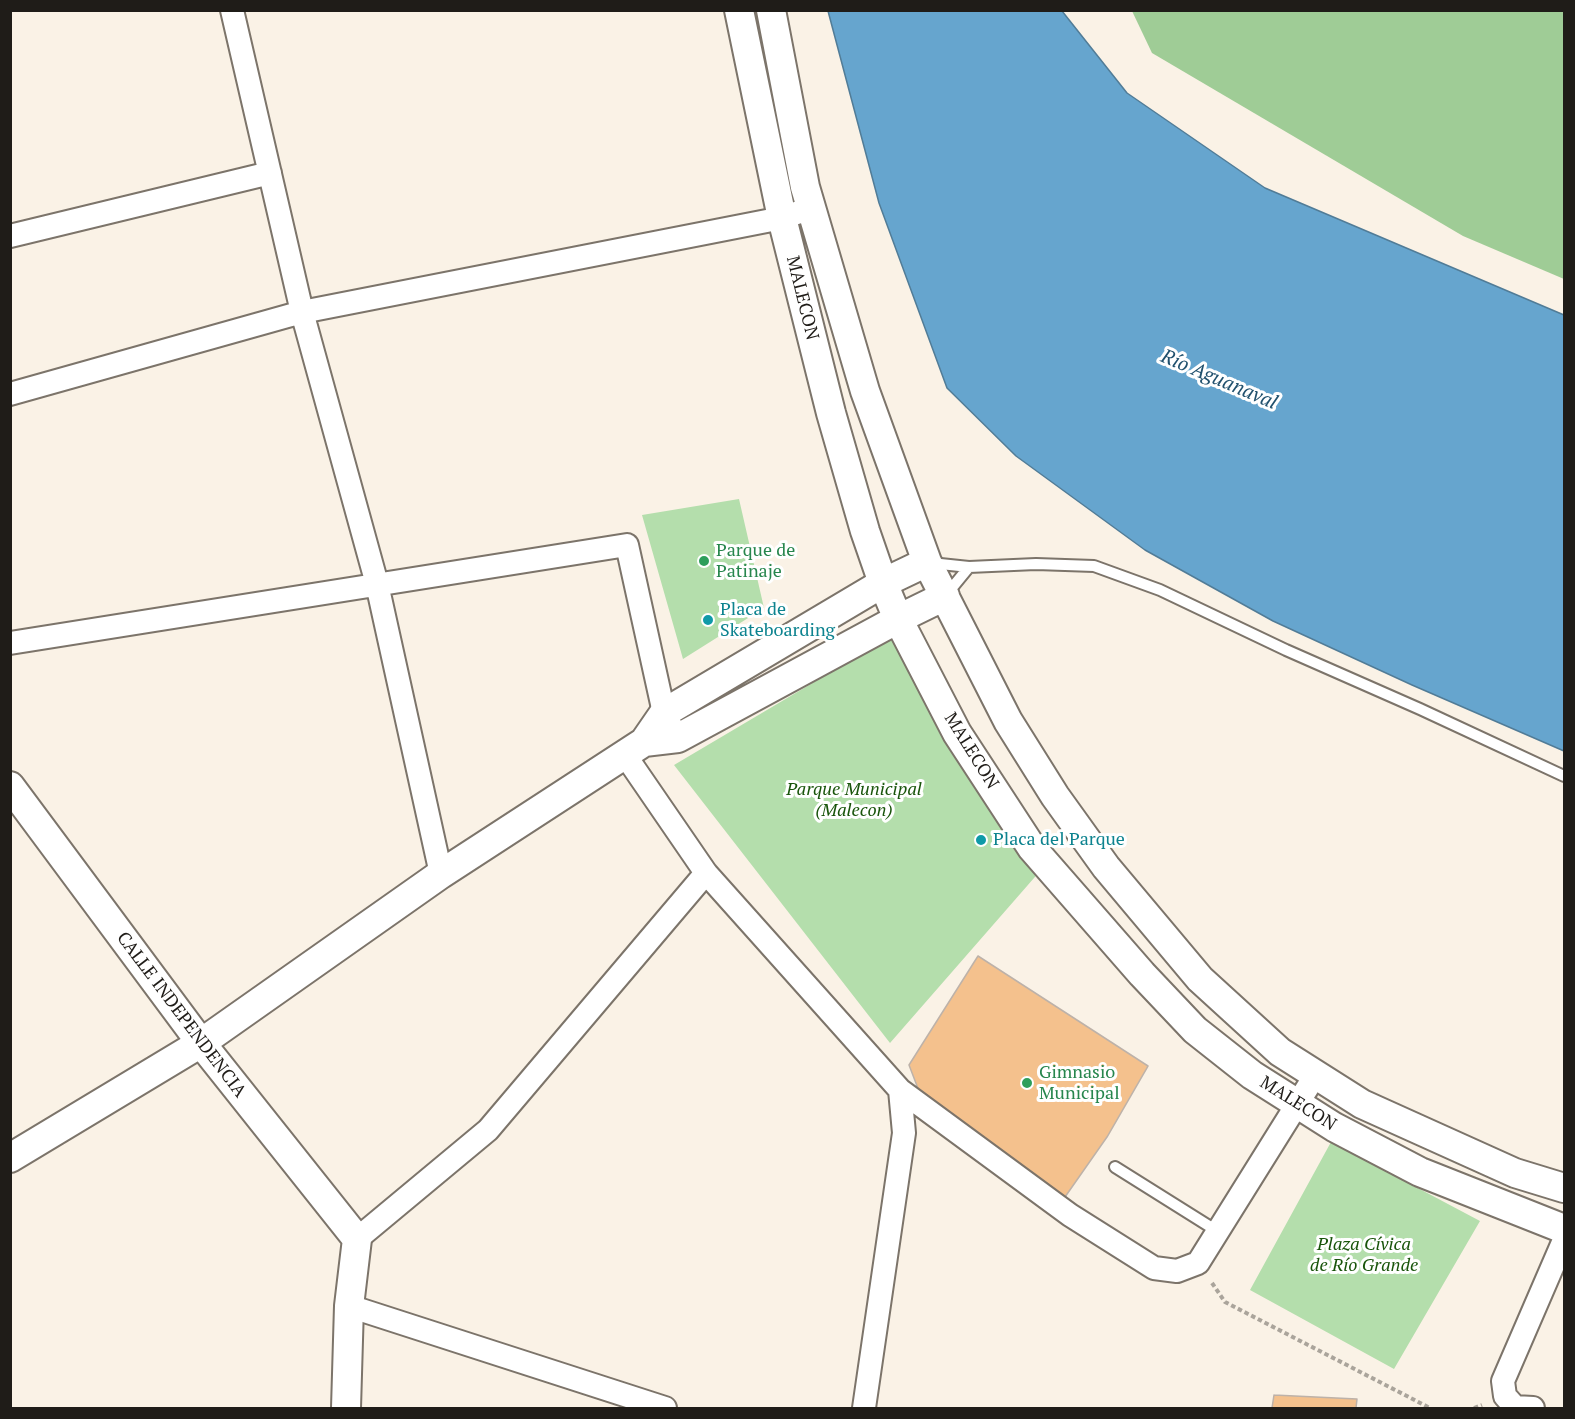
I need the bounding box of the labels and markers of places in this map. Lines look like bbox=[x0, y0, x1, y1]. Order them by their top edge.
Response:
place label: Parque de Patinaje bbox=[716, 540, 795, 582]
marker: Parque de Patinaje bbox=[697, 554, 711, 568]
place label: Placa de Skateboarding bbox=[720, 599, 835, 642]
marker: Placa de Skateboarding bbox=[701, 613, 715, 627]
place label: Placa del Parque bbox=[993, 829, 1125, 851]
marker: Placa del Parque bbox=[974, 833, 988, 847]
place label: Gimnasio Municipal bbox=[1039, 1062, 1120, 1104]
marker: Gimnasio Municipal bbox=[1020, 1076, 1034, 1090]

